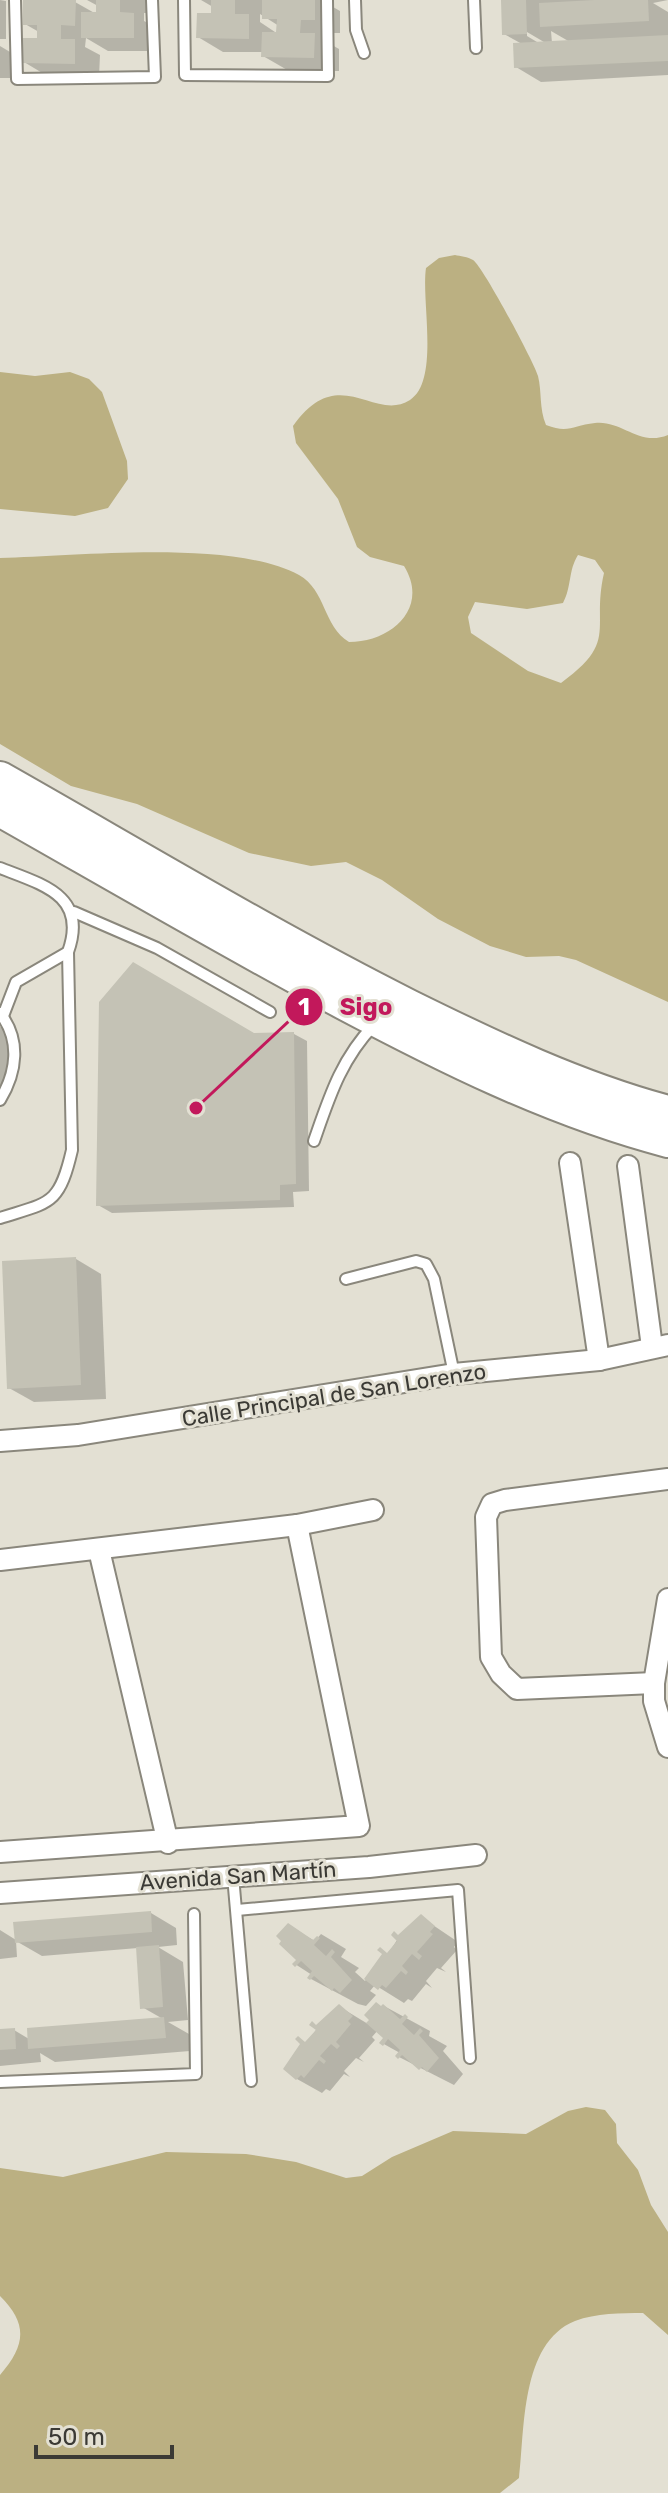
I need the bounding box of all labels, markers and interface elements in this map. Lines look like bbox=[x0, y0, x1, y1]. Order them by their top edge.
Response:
callout: Sigo bbox=[284, 983, 409, 1031]
text: 1 bbox=[298, 993, 310, 1021]
text: Sigo bbox=[340, 993, 392, 1021]
street label: Calle Principal de San Lorenzo bbox=[180, 1358, 488, 1432]
street label: Avenida San Martín bbox=[139, 1856, 337, 1896]
scale bar bbox=[36, 2409, 172, 2459]
text: 50 m bbox=[48, 2423, 105, 2451]

